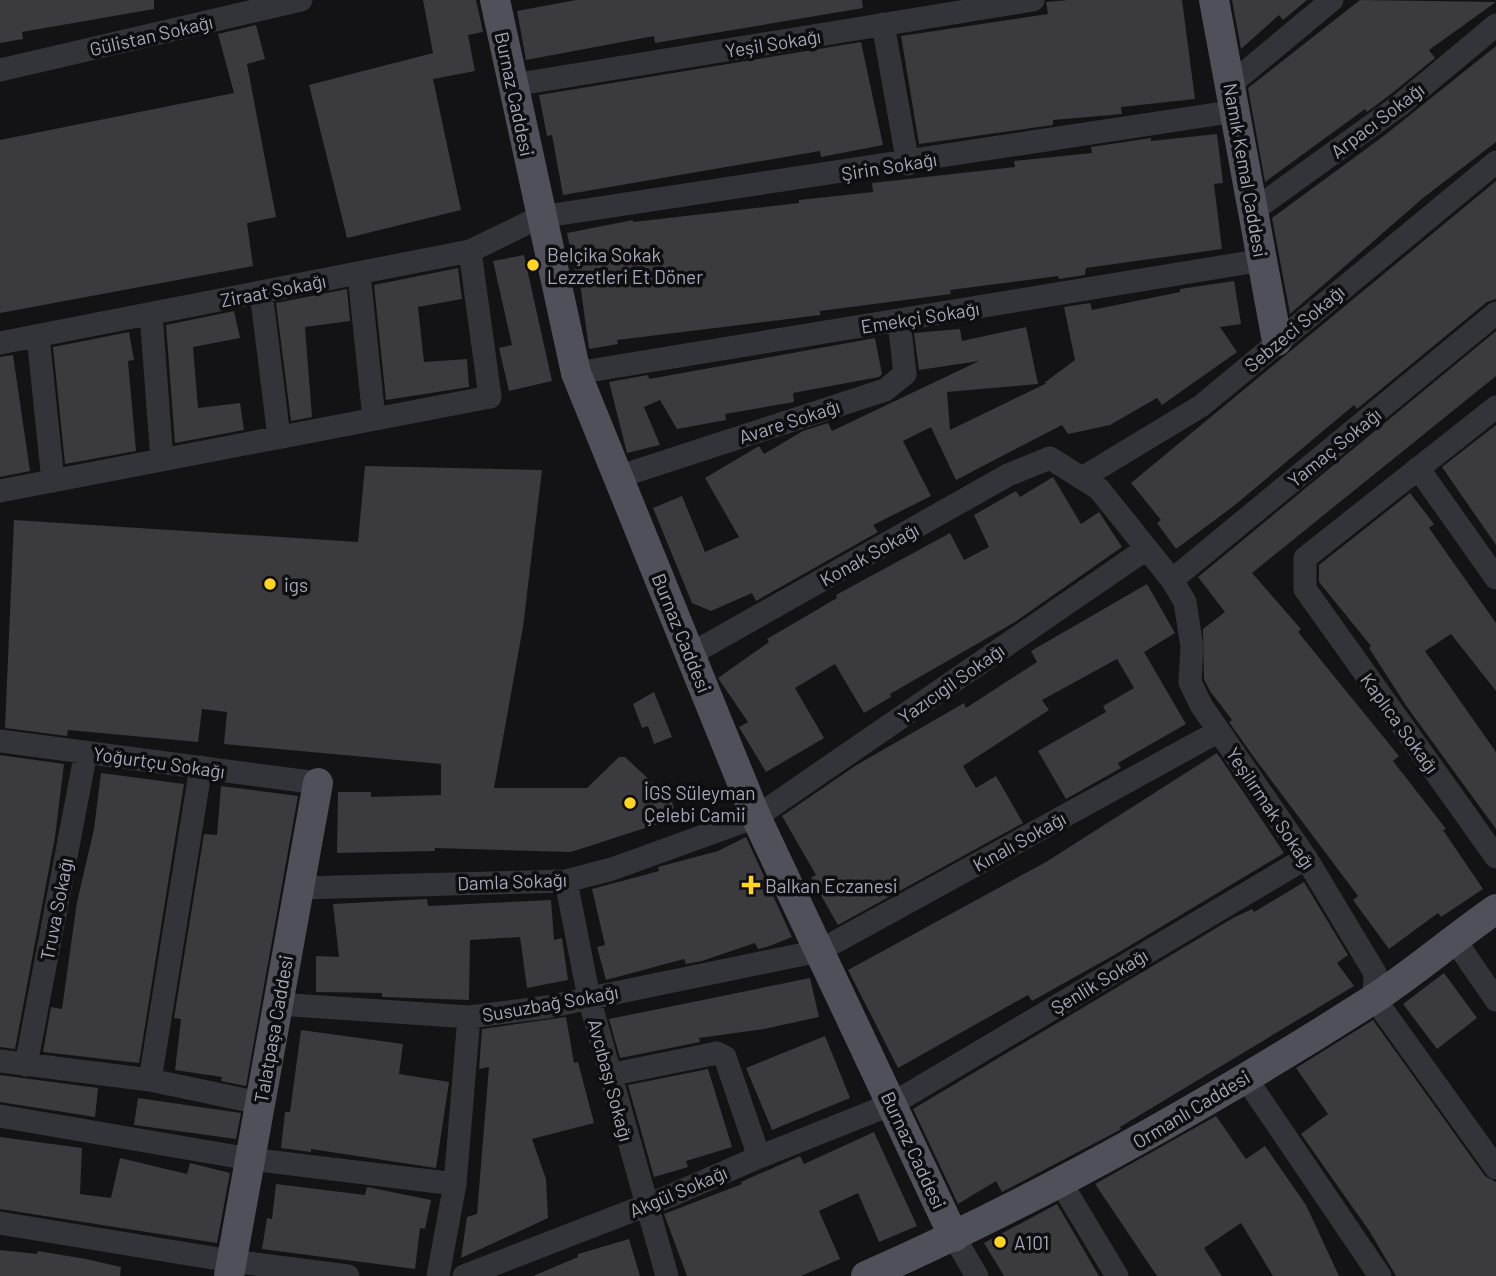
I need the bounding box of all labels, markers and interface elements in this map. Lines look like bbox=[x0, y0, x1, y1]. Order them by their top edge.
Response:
street label: Gülistan Sokağı bbox=[87, 10, 215, 60]
street label: Yeşil Sokağı bbox=[724, 24, 822, 62]
street label: Burnaz Caddesi bbox=[491, 30, 539, 158]
street label: Arpacı Sokağı bbox=[1326, 77, 1428, 163]
street label: Namık Kemal Caddesi bbox=[1219, 81, 1273, 259]
street label: Şirin Sokağı bbox=[840, 147, 938, 185]
place label: Belçika Sokak Lezzetleri Et Döner bbox=[547, 243, 703, 288]
marker: Belçika Sokak Lezzetleri Et Döner bbox=[525, 257, 541, 273]
street label: Ziraat Sokağı bbox=[218, 269, 328, 311]
street label: Sebzeci Sokağı bbox=[1239, 280, 1349, 376]
street label: Emekçi Sokağı bbox=[859, 296, 981, 338]
street label: Avare Sokağı bbox=[736, 394, 842, 448]
street label: Yamaç Sokağı bbox=[1283, 402, 1385, 492]
street label: Konak Sokağı bbox=[815, 517, 923, 591]
street label: Burnaz Caddesi bbox=[648, 570, 716, 696]
place label: igs bbox=[284, 573, 308, 596]
marker: igs bbox=[262, 576, 278, 592]
street label: Yazıcıgil Sokağı bbox=[894, 638, 1008, 728]
street label: Kaplıca Sokağı bbox=[1356, 668, 1444, 778]
street label: Yoğurtçu Sokağı bbox=[92, 741, 226, 783]
street label: Yeşilırmak Sokağı bbox=[1222, 743, 1320, 873]
place label: İGS Süleyman Çelebi Camii bbox=[644, 781, 755, 826]
marker: İGS Süleyman Çelebi Camii bbox=[622, 795, 638, 811]
street label: Kınalı Sokağı bbox=[969, 806, 1069, 876]
street label: Truva Sokağı bbox=[35, 856, 77, 962]
street label: Damla Sokağı bbox=[457, 868, 567, 894]
place label: Balkan Eczanesi bbox=[765, 874, 898, 897]
marker: Balkan Eczanesi bbox=[743, 877, 759, 893]
street label: Şenlik Sokağı bbox=[1046, 943, 1152, 1019]
street label: Talatpaşa Caddesi bbox=[249, 953, 297, 1105]
street label: Susuzbağ Sokağı bbox=[480, 980, 620, 1026]
street label: Avcıbaşı Sokağı bbox=[584, 1016, 638, 1144]
street label: Ormanlı Caddesi bbox=[1128, 1065, 1254, 1153]
street label: Burnaz Caddesi bbox=[877, 1088, 951, 1212]
street label: Akgül Sokağı bbox=[626, 1160, 730, 1222]
place label: A101 bbox=[1014, 1231, 1049, 1254]
marker: A101 bbox=[992, 1234, 1008, 1250]

